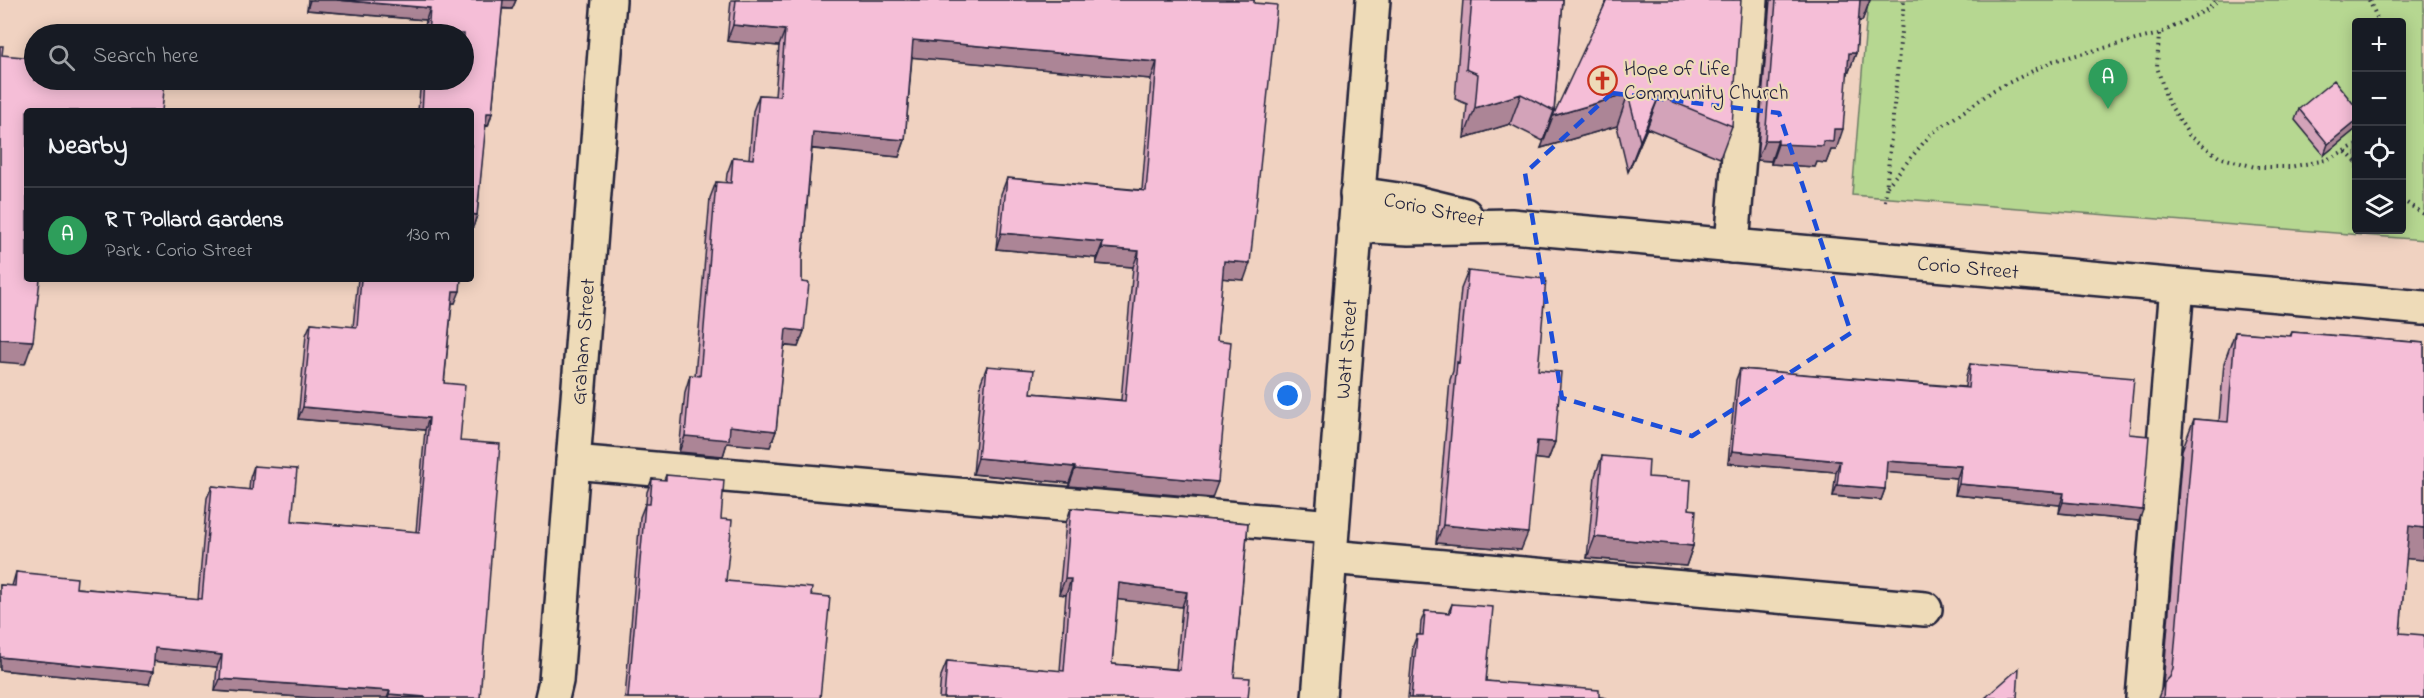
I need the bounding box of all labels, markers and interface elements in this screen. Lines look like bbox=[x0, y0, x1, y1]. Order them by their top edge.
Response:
map controls bbox=[2352, 18, 2406, 234]
button: + bbox=[2352, 18, 2406, 72]
search box bbox=[24, 24, 474, 90]
icon: search bbox=[45, 41, 78, 74]
text: Search here bbox=[93, 41, 198, 73]
place label: Hope of Life Community Church bbox=[1624, 55, 1788, 111]
pin: A bbox=[2088, 60, 2128, 109]
church icon: Hope of Life Community Church bbox=[1587, 64, 1619, 96]
button: − bbox=[2352, 72, 2406, 126]
button: locate bbox=[2352, 126, 2406, 180]
text: Nearby bbox=[48, 128, 127, 166]
button: layers bbox=[2352, 180, 2406, 234]
street label: Corio Street bbox=[1381, 186, 1487, 236]
text: R T Pollard Gardens bbox=[105, 205, 284, 237]
text: A bbox=[61, 221, 74, 250]
text: 130 m bbox=[406, 221, 450, 250]
text: Park · Corio Street bbox=[105, 237, 252, 266]
street label: Corio Street bbox=[1916, 250, 2020, 289]
street label: Graham Street bbox=[565, 277, 604, 406]
street label: Watt Street bbox=[1329, 298, 1367, 400]
your location bbox=[1273, 381, 1302, 410]

